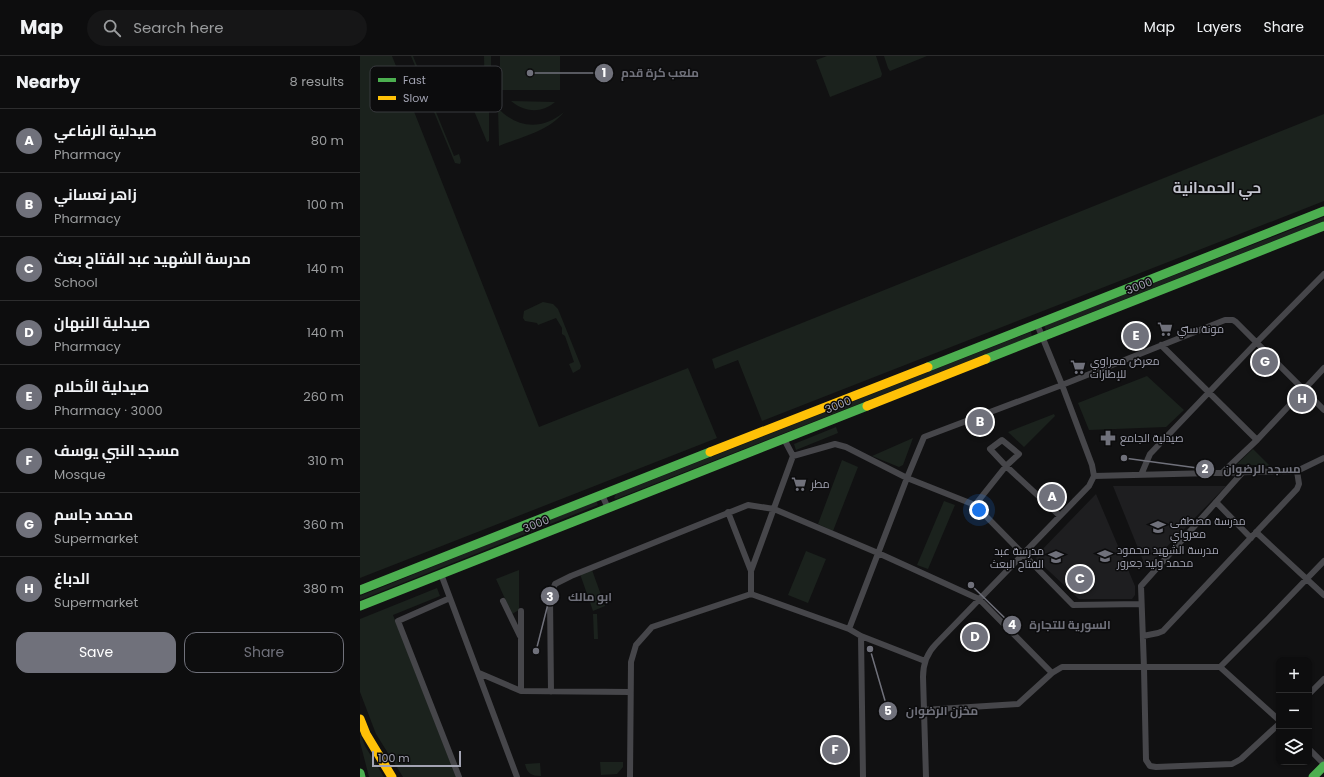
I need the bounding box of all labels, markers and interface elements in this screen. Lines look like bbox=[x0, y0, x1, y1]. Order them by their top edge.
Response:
search box bbox=[87, 10, 367, 46]
text: Map bbox=[20, 14, 63, 41]
icon: search bbox=[101, 17, 123, 39]
text: Search here bbox=[133, 17, 224, 38]
text: Map bbox=[1144, 17, 1175, 37]
text: Layers bbox=[1197, 17, 1241, 37]
text: Share bbox=[1263, 17, 1304, 37]
callout: ملعب كرة قدم bbox=[594, 61, 707, 85]
text: 1 bbox=[602, 64, 606, 81]
text: ملعب كرة قدم bbox=[621, 64, 699, 81]
legend bbox=[370, 66, 502, 112]
text: Nearby bbox=[16, 70, 80, 94]
text: 8 results bbox=[290, 72, 344, 91]
text: Fast bbox=[403, 72, 426, 88]
text: Slow bbox=[403, 90, 428, 106]
text: صيدلية الرفاعي bbox=[54, 120, 157, 141]
text: A bbox=[24, 131, 34, 150]
text: 80 m bbox=[311, 131, 344, 150]
text: Pharmacy bbox=[54, 145, 121, 164]
district label: حي الحمدانية bbox=[1173, 177, 1261, 200]
text: زاهر نعساني bbox=[54, 184, 137, 205]
text: B bbox=[25, 195, 33, 214]
text: 100 m bbox=[307, 195, 344, 214]
text: Pharmacy bbox=[54, 209, 121, 228]
text: مدرسة الشهيد عبد الفتاح بعث bbox=[54, 248, 251, 269]
text: C bbox=[24, 259, 34, 278]
text: 140 m bbox=[307, 259, 344, 278]
text: School bbox=[54, 273, 98, 292]
street label: 3000 bbox=[1123, 274, 1155, 298]
text: صيدلية النبهان bbox=[54, 312, 150, 333]
supermarket icon: مونة ستي bbox=[1156, 320, 1174, 338]
pin: E bbox=[1123, 321, 1149, 351]
place label: مونة ستي bbox=[1177, 321, 1224, 338]
text: D bbox=[24, 323, 34, 342]
text: 140 m bbox=[307, 323, 344, 342]
text: Pharmacy bbox=[54, 337, 121, 356]
pin: G bbox=[1252, 347, 1278, 377]
place label: معرض معراوي للإطارات bbox=[1090, 353, 1160, 382]
supermarket icon: معرض معراوي للإطارات bbox=[1069, 358, 1087, 376]
text: صيدلية الأحلام bbox=[54, 376, 149, 397]
pin: H bbox=[1289, 384, 1315, 414]
text: E bbox=[25, 387, 33, 406]
text: 260 m bbox=[303, 387, 344, 406]
street label: 3000 bbox=[822, 392, 854, 418]
text: Pharmacy · 3000 bbox=[54, 401, 163, 420]
pin: B bbox=[967, 407, 993, 437]
pharmacy icon: صيدلية الجامع bbox=[1099, 429, 1117, 447]
place label: صيدلية الجامع bbox=[1120, 430, 1184, 446]
text: مسجد النبي يوسف bbox=[54, 440, 180, 461]
text: F bbox=[25, 451, 33, 470]
text: 310 m bbox=[307, 451, 344, 470]
callout: مسجد الرضوان bbox=[1195, 457, 1309, 481]
text: 2 bbox=[1202, 460, 1209, 477]
text: مسجد الرضوان bbox=[1223, 460, 1301, 477]
text: Mosque bbox=[54, 465, 105, 484]
supermarket icon: مطر bbox=[790, 475, 808, 493]
place label: مطر bbox=[810, 476, 830, 492]
pin: A bbox=[1039, 482, 1065, 512]
your location bbox=[969, 500, 989, 520]
text: محمد جاسم bbox=[54, 504, 133, 525]
street label: 3000 bbox=[520, 511, 552, 537]
place label: مدرسة مصطفى معرواي bbox=[1170, 513, 1246, 543]
text: G bbox=[24, 515, 34, 534]
text: 360 m bbox=[303, 515, 344, 534]
school or university icon: مدرسة مصطفى معرواي bbox=[1149, 518, 1167, 536]
text: Supermarket bbox=[54, 529, 138, 548]
place label: مدرسة الشهيد محمود محمد وليد جعرور bbox=[1116, 542, 1219, 571]
place label: مدرسة عبد الفتاح البعث bbox=[990, 543, 1044, 572]
school or university icon: مدرسة الشهيد محمود محمد وليد جعرور bbox=[1096, 547, 1114, 565]
school or university icon: مدرسة عبد الفتاح البعث bbox=[1047, 548, 1065, 566]
pin: C bbox=[1067, 564, 1093, 594]
text: الدباغ bbox=[54, 568, 90, 589]
text: H bbox=[24, 579, 34, 598]
text: 380 m bbox=[303, 579, 344, 598]
callout: ابو مالك bbox=[540, 584, 620, 608]
text: 3 bbox=[546, 588, 554, 605]
text: ابو مالك bbox=[568, 588, 612, 605]
text: Supermarket bbox=[54, 593, 138, 612]
callout: السورية للتجارة bbox=[1002, 613, 1119, 637]
text: 4 bbox=[1008, 616, 1016, 633]
text: السورية للتجارة bbox=[1029, 616, 1111, 633]
pin: D bbox=[962, 622, 988, 652]
button: Save bbox=[16, 632, 176, 673]
button: Share bbox=[184, 632, 344, 673]
map controls bbox=[1276, 657, 1312, 765]
button: + bbox=[1276, 657, 1312, 693]
button: − bbox=[1276, 693, 1312, 729]
callout: مخزن الرضوان bbox=[878, 699, 986, 723]
text: 5 bbox=[884, 702, 892, 719]
text: مخزن الرضوان bbox=[906, 702, 978, 719]
button: layers bbox=[1276, 729, 1312, 765]
pin: F bbox=[822, 735, 848, 765]
scale bar bbox=[372, 749, 461, 768]
text: 100 m bbox=[378, 750, 410, 766]

